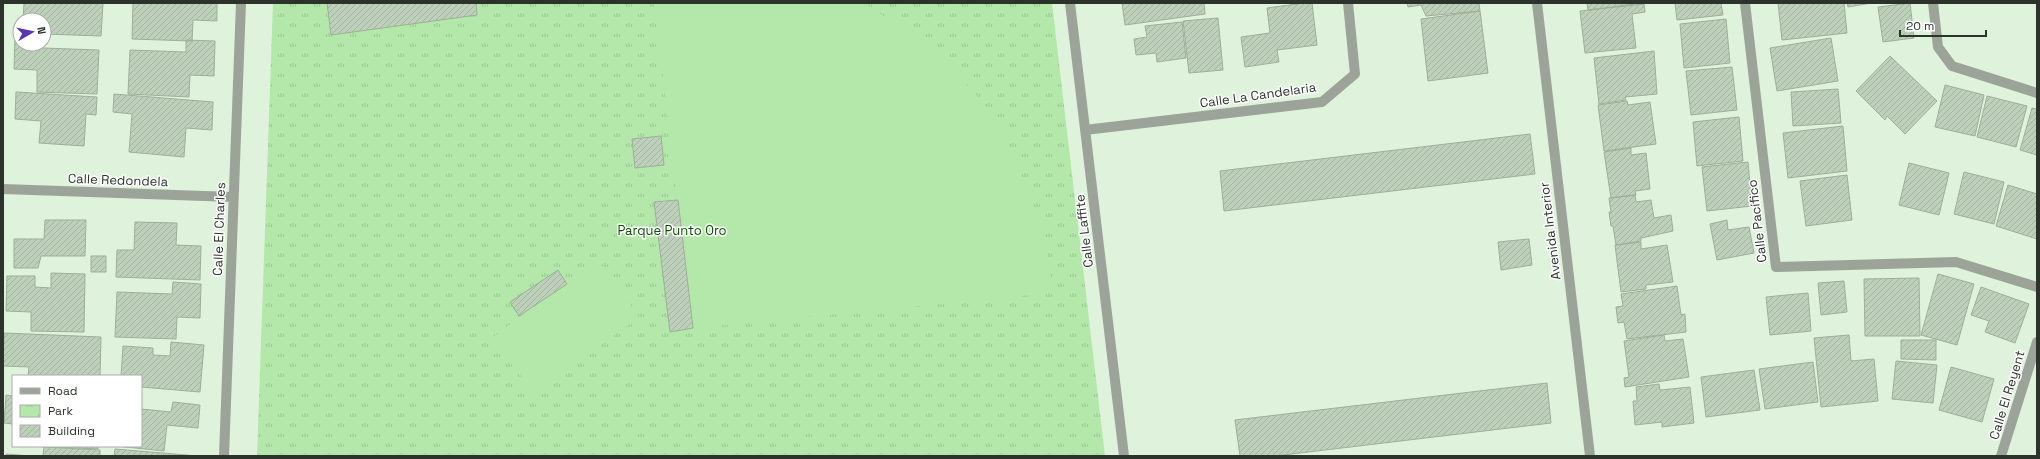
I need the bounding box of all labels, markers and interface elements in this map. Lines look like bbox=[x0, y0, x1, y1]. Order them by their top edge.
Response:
north arrow bbox=[12, 12, 52, 52]
scale bar bbox=[1900, 12, 1986, 38]
text: 20 m bbox=[1906, 18, 1934, 34]
text: N bbox=[34, 26, 49, 35]
street label: Calle La Candelaria bbox=[1199, 78, 1318, 112]
street label: Calle Redondela bbox=[68, 170, 169, 190]
street label: Calle Pacífico bbox=[1743, 178, 1771, 264]
street label: Avenida Interior bbox=[1536, 181, 1564, 281]
street label: Calle El Charles bbox=[209, 182, 229, 276]
street label: Calle Laffite bbox=[1071, 193, 1097, 269]
park label: Parque Punto Oro bbox=[617, 222, 727, 239]
street label: Calle El Reyent bbox=[1985, 348, 2029, 442]
legend bbox=[12, 375, 142, 447]
text: Road bbox=[48, 383, 77, 399]
text: Park bbox=[48, 403, 73, 419]
text: Building bbox=[48, 423, 95, 439]

